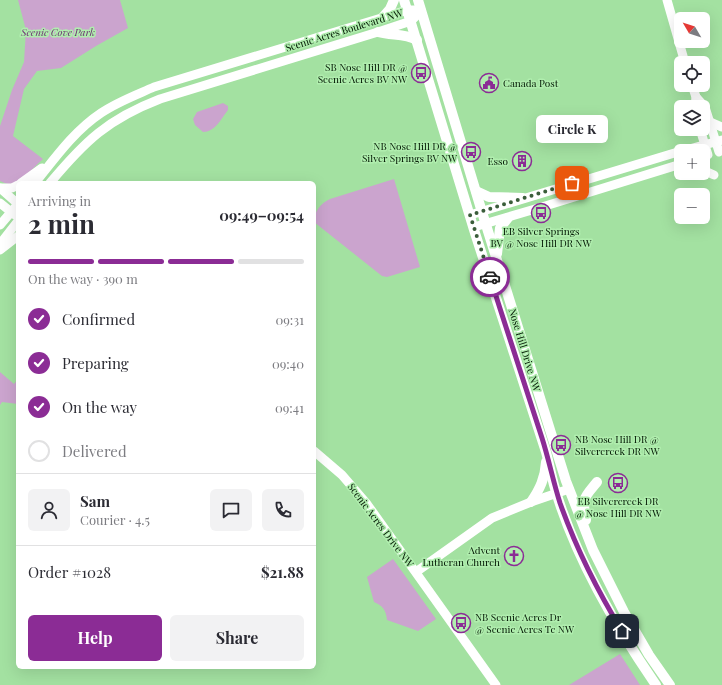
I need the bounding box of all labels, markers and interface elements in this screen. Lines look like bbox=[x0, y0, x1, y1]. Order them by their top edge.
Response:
street label: Scenic Acres Boulevard NW bbox=[283, 5, 405, 55]
north arrow bbox=[674, 12, 710, 48]
map controls bbox=[674, 12, 710, 224]
park label: Scenic Cove Park bbox=[20, 25, 95, 39]
button: locate bbox=[674, 56, 710, 92]
place label: SB Nose Hill DR @ Scenic Acres BV NW bbox=[318, 60, 408, 86]
bus stop icon: SB Nose Hill DR @ Scenic Acres BV NW bbox=[410, 62, 432, 84]
public building icon: Canada Post bbox=[478, 72, 500, 94]
place label: Canada Post bbox=[503, 76, 559, 90]
button: layers bbox=[674, 100, 710, 136]
callout: Circle K bbox=[536, 115, 608, 143]
text: Circle K bbox=[548, 120, 596, 137]
place label: NB Nose Hill DR @ Silver Springs BV NW bbox=[362, 139, 458, 165]
bus stop icon: NB Nose Hill DR @ Silver Springs BV NW bbox=[460, 141, 482, 163]
button: + bbox=[674, 144, 710, 180]
building icon: Esso bbox=[511, 150, 533, 172]
place label: Esso bbox=[487, 154, 509, 168]
pin bbox=[555, 166, 589, 200]
icon: bag bbox=[561, 172, 583, 194]
button: − bbox=[674, 188, 710, 224]
text: Arriving in bbox=[28, 192, 91, 209]
bus stop icon: EB Silver Springs BV @ Nose Hill DR NW bbox=[530, 202, 552, 224]
text: 09:49–09:54 bbox=[219, 205, 304, 225]
text: 2 min bbox=[28, 206, 95, 241]
place label: EB Silver Springs BV @ Nose Hill DR NW bbox=[491, 224, 592, 250]
courier bbox=[470, 257, 510, 297]
icon: car bbox=[479, 266, 501, 288]
text: On the way · 390 m bbox=[28, 270, 138, 287]
street label: Nose Hill Drive NW bbox=[506, 307, 545, 394]
icon: check bbox=[28, 308, 50, 330]
text: Confirmed bbox=[62, 309, 135, 329]
text: 09:31 bbox=[275, 311, 304, 328]
icon: check bbox=[28, 352, 50, 374]
text: Preparing bbox=[62, 353, 129, 373]
text: 09:40 bbox=[272, 355, 304, 372]
icon: check bbox=[28, 396, 50, 418]
text: On the way bbox=[62, 397, 137, 417]
text: 09:41 bbox=[275, 399, 304, 416]
place label: NB Nose Hill DR @ Silvercreek DR NW bbox=[575, 432, 660, 458]
bus stop icon: NB Nose Hill DR @ Silvercreek DR NW bbox=[550, 434, 572, 456]
text: Delivered bbox=[62, 441, 127, 461]
bus stop icon: EB Silvercreek DR @ Nose Hill DR NW bbox=[607, 472, 629, 494]
street label: Scenic Acres Drive NW bbox=[345, 480, 418, 571]
button: person bbox=[28, 489, 70, 531]
button: chat bbox=[210, 489, 252, 531]
button: phone bbox=[262, 489, 304, 531]
text: Sam bbox=[80, 491, 110, 511]
place label: EB Silvercreek DR @ Nose Hill DR NW bbox=[575, 494, 662, 520]
text: Courier · 4.5 bbox=[80, 511, 150, 528]
place label: Advent Lutheran Church bbox=[422, 543, 500, 569]
church icon: Advent Lutheran Church bbox=[503, 545, 525, 567]
text: Order #1028 bbox=[28, 562, 111, 582]
text: $21.88 bbox=[261, 562, 304, 582]
place label: NB Scenic Acres Dr @ Scenic Acres Tc NW bbox=[475, 610, 575, 636]
bus stop icon: NB Scenic Acres Dr @ Scenic Acres Tc NW bbox=[450, 612, 472, 634]
pin bbox=[605, 614, 639, 648]
button: Help bbox=[28, 615, 162, 661]
button: Share bbox=[170, 615, 304, 661]
icon: home bbox=[611, 620, 633, 642]

